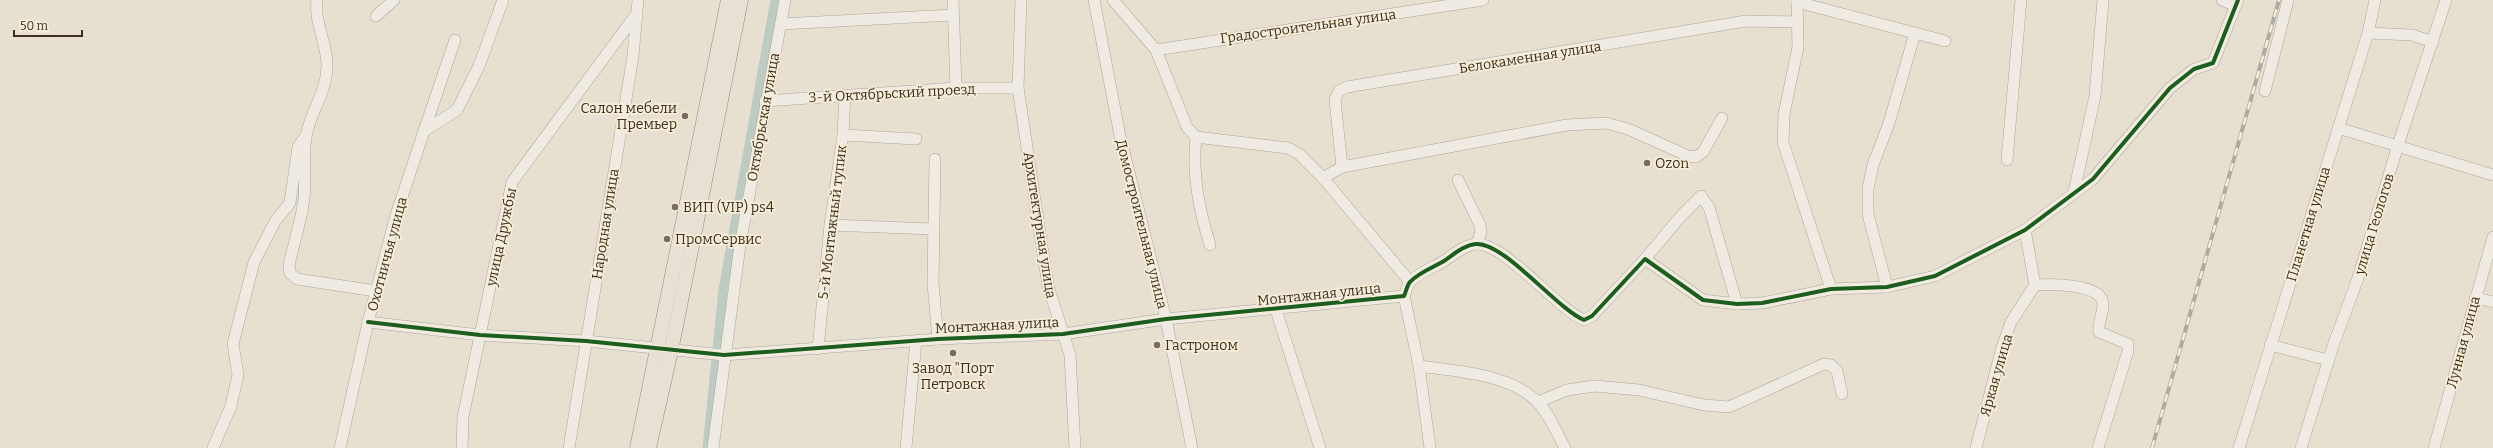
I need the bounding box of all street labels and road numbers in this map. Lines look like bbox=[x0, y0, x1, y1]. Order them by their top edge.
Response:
street label: Градостроительная улица bbox=[1219, 6, 1398, 47]
street label: Белокаменная улица bbox=[1458, 38, 1603, 77]
street label: Октябрьская улица bbox=[744, 51, 783, 183]
street label: 3-й Октябрьский проезд bbox=[808, 81, 976, 106]
street label: Домостроительная улица bbox=[1112, 138, 1171, 311]
street label: 5-й Монтажный тупик bbox=[815, 143, 850, 300]
street label: Архитектурная улица bbox=[1019, 150, 1060, 300]
street label: Планетная улица bbox=[2283, 164, 2334, 284]
street label: Народная улица bbox=[588, 167, 623, 281]
street label: улица Геологов bbox=[2351, 171, 2398, 278]
street label: улица Дружбы bbox=[483, 186, 520, 289]
street label: Охотничья улица bbox=[364, 195, 411, 313]
street label: Монтажная улица bbox=[1256, 280, 1382, 309]
street label: Лунная улица bbox=[2443, 294, 2484, 390]
street label: Монтажная улица bbox=[935, 314, 1060, 337]
street label: Яркая улица bbox=[1977, 332, 2016, 418]

